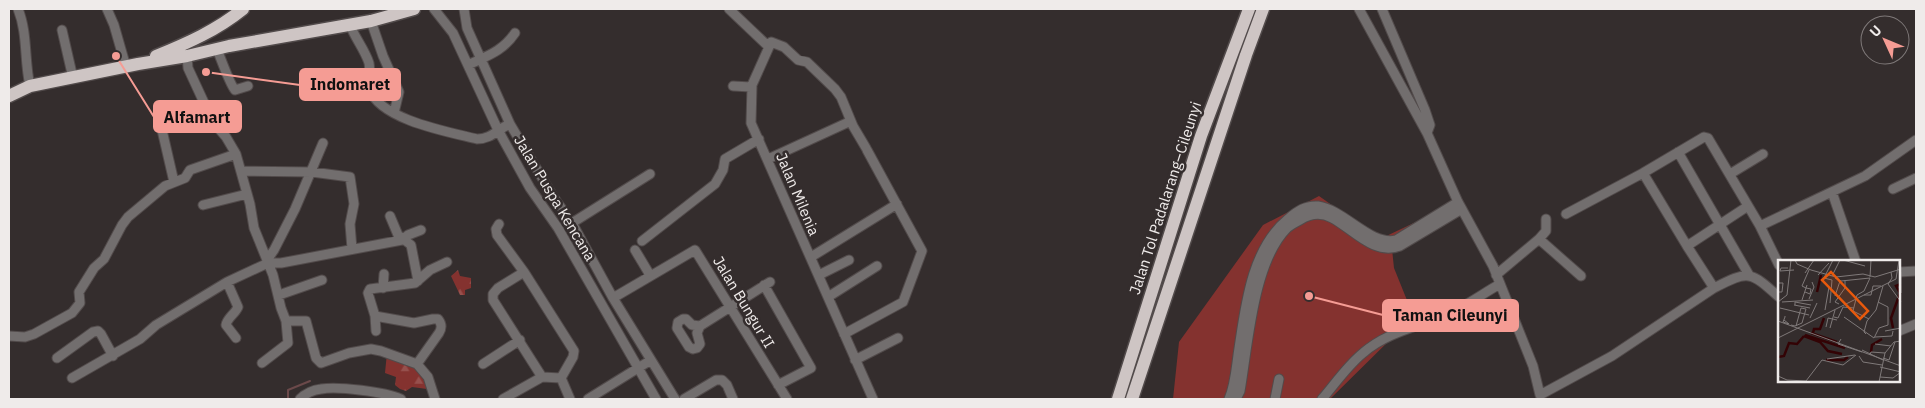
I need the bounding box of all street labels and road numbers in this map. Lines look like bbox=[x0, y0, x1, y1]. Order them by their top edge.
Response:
street label: Jalan Tol Padalarang–Cileunyi bbox=[1125, 99, 1205, 297]
street label: Jalan Puspa Kencana bbox=[510, 132, 600, 264]
street label: Jalan Milenia bbox=[772, 150, 824, 238]
street label: Jalan Bungur II bbox=[709, 253, 779, 351]

